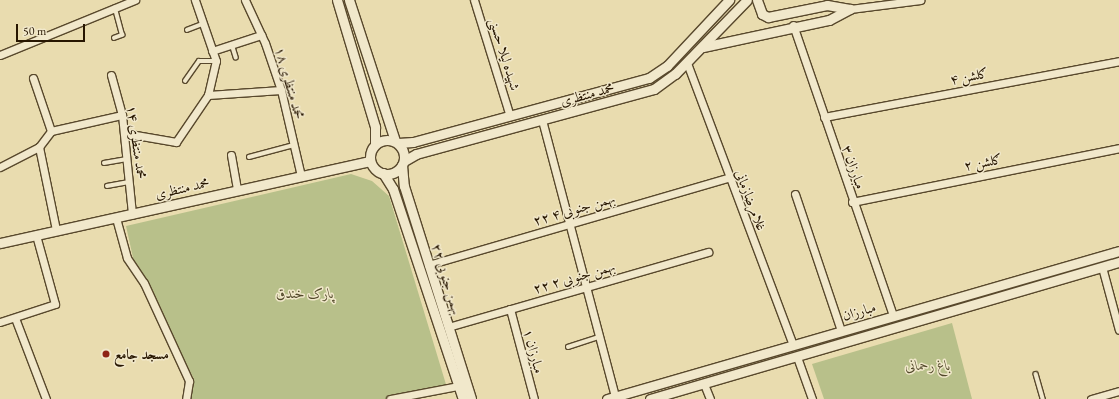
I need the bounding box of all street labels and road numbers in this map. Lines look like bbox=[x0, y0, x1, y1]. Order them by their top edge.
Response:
street label: شهیده لیلا حسنی bbox=[486, 16, 524, 92]
street label: محمد منتظری ۱۸ bbox=[272, 45, 308, 121]
street label: ګلشن ۴ bbox=[949, 64, 989, 88]
street label: محمد منتظری bbox=[558, 79, 616, 109]
street label: محمد منتظری ۱۴ bbox=[124, 104, 150, 180]
street label: مبارزان ۳ bbox=[839, 143, 869, 191]
street label: ګلشن ۲ bbox=[963, 150, 1003, 174]
street label: غلامرضازمانی bbox=[732, 167, 770, 233]
street label: محمد منتظری bbox=[153, 174, 211, 202]
street label: ۲۲ بهمن جنوبی ۴ bbox=[531, 189, 617, 229]
street label: ۲۲ بهمن جنوبی bbox=[428, 241, 466, 317]
street label: ۲۲ بهمن جنوبی ۲ bbox=[531, 257, 617, 297]
street label: مبارزان bbox=[840, 298, 878, 324]
street label: مبارزان ۱ bbox=[520, 327, 548, 375]

